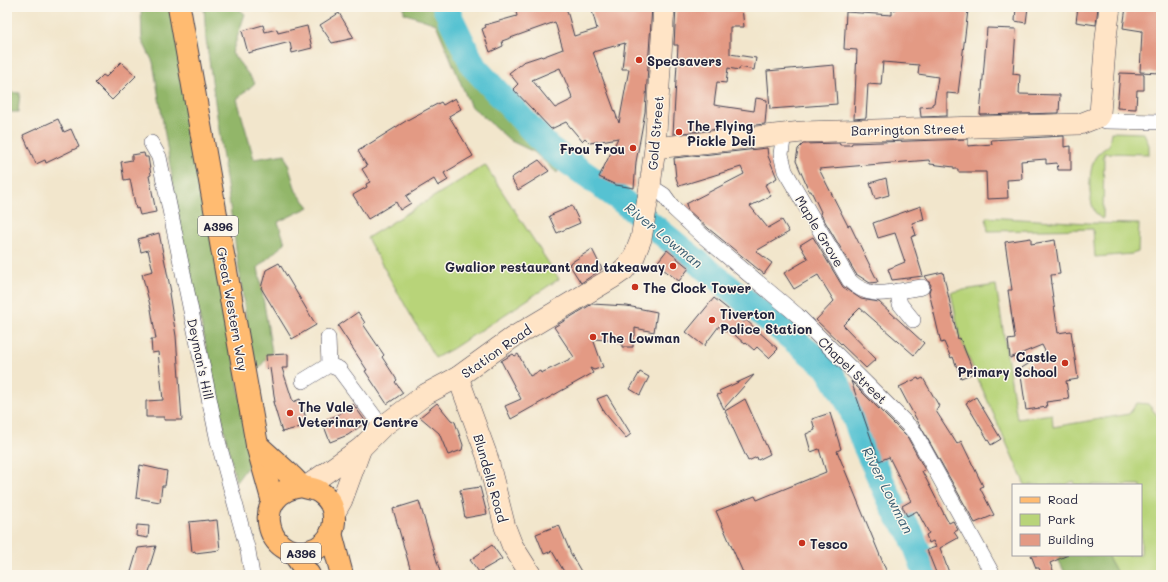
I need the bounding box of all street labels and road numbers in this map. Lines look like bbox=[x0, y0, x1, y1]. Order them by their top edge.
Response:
street label: Gold Street bbox=[643, 95, 667, 171]
street label: Barrington Street bbox=[851, 120, 965, 138]
street label: Maple Grove bbox=[792, 192, 848, 270]
road number: A396 bbox=[198, 216, 238, 236]
street label: Great Western Way bbox=[214, 246, 252, 373]
street label: Deyman's Hill bbox=[184, 317, 218, 401]
street label: Station Road bbox=[457, 320, 535, 382]
street label: Chapel Street bbox=[815, 333, 891, 407]
street label: Blundells Road bbox=[470, 432, 512, 524]
road number: A396 bbox=[281, 543, 321, 563]

